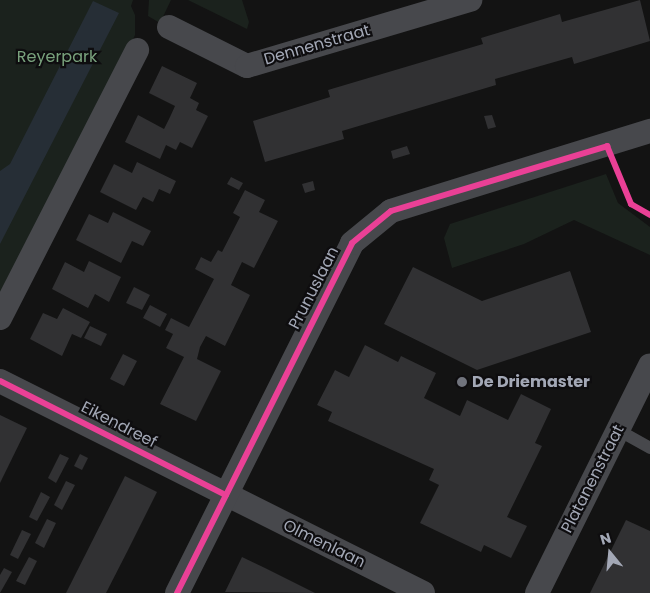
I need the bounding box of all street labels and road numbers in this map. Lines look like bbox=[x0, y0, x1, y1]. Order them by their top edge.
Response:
street label: Dennenstraat bbox=[262, 21, 372, 69]
street label: Prunuslaan bbox=[285, 243, 343, 333]
street label: Eikendreef bbox=[78, 398, 160, 452]
street label: Platanenstraat bbox=[558, 422, 628, 536]
street label: Olmenlaan bbox=[280, 516, 368, 572]

